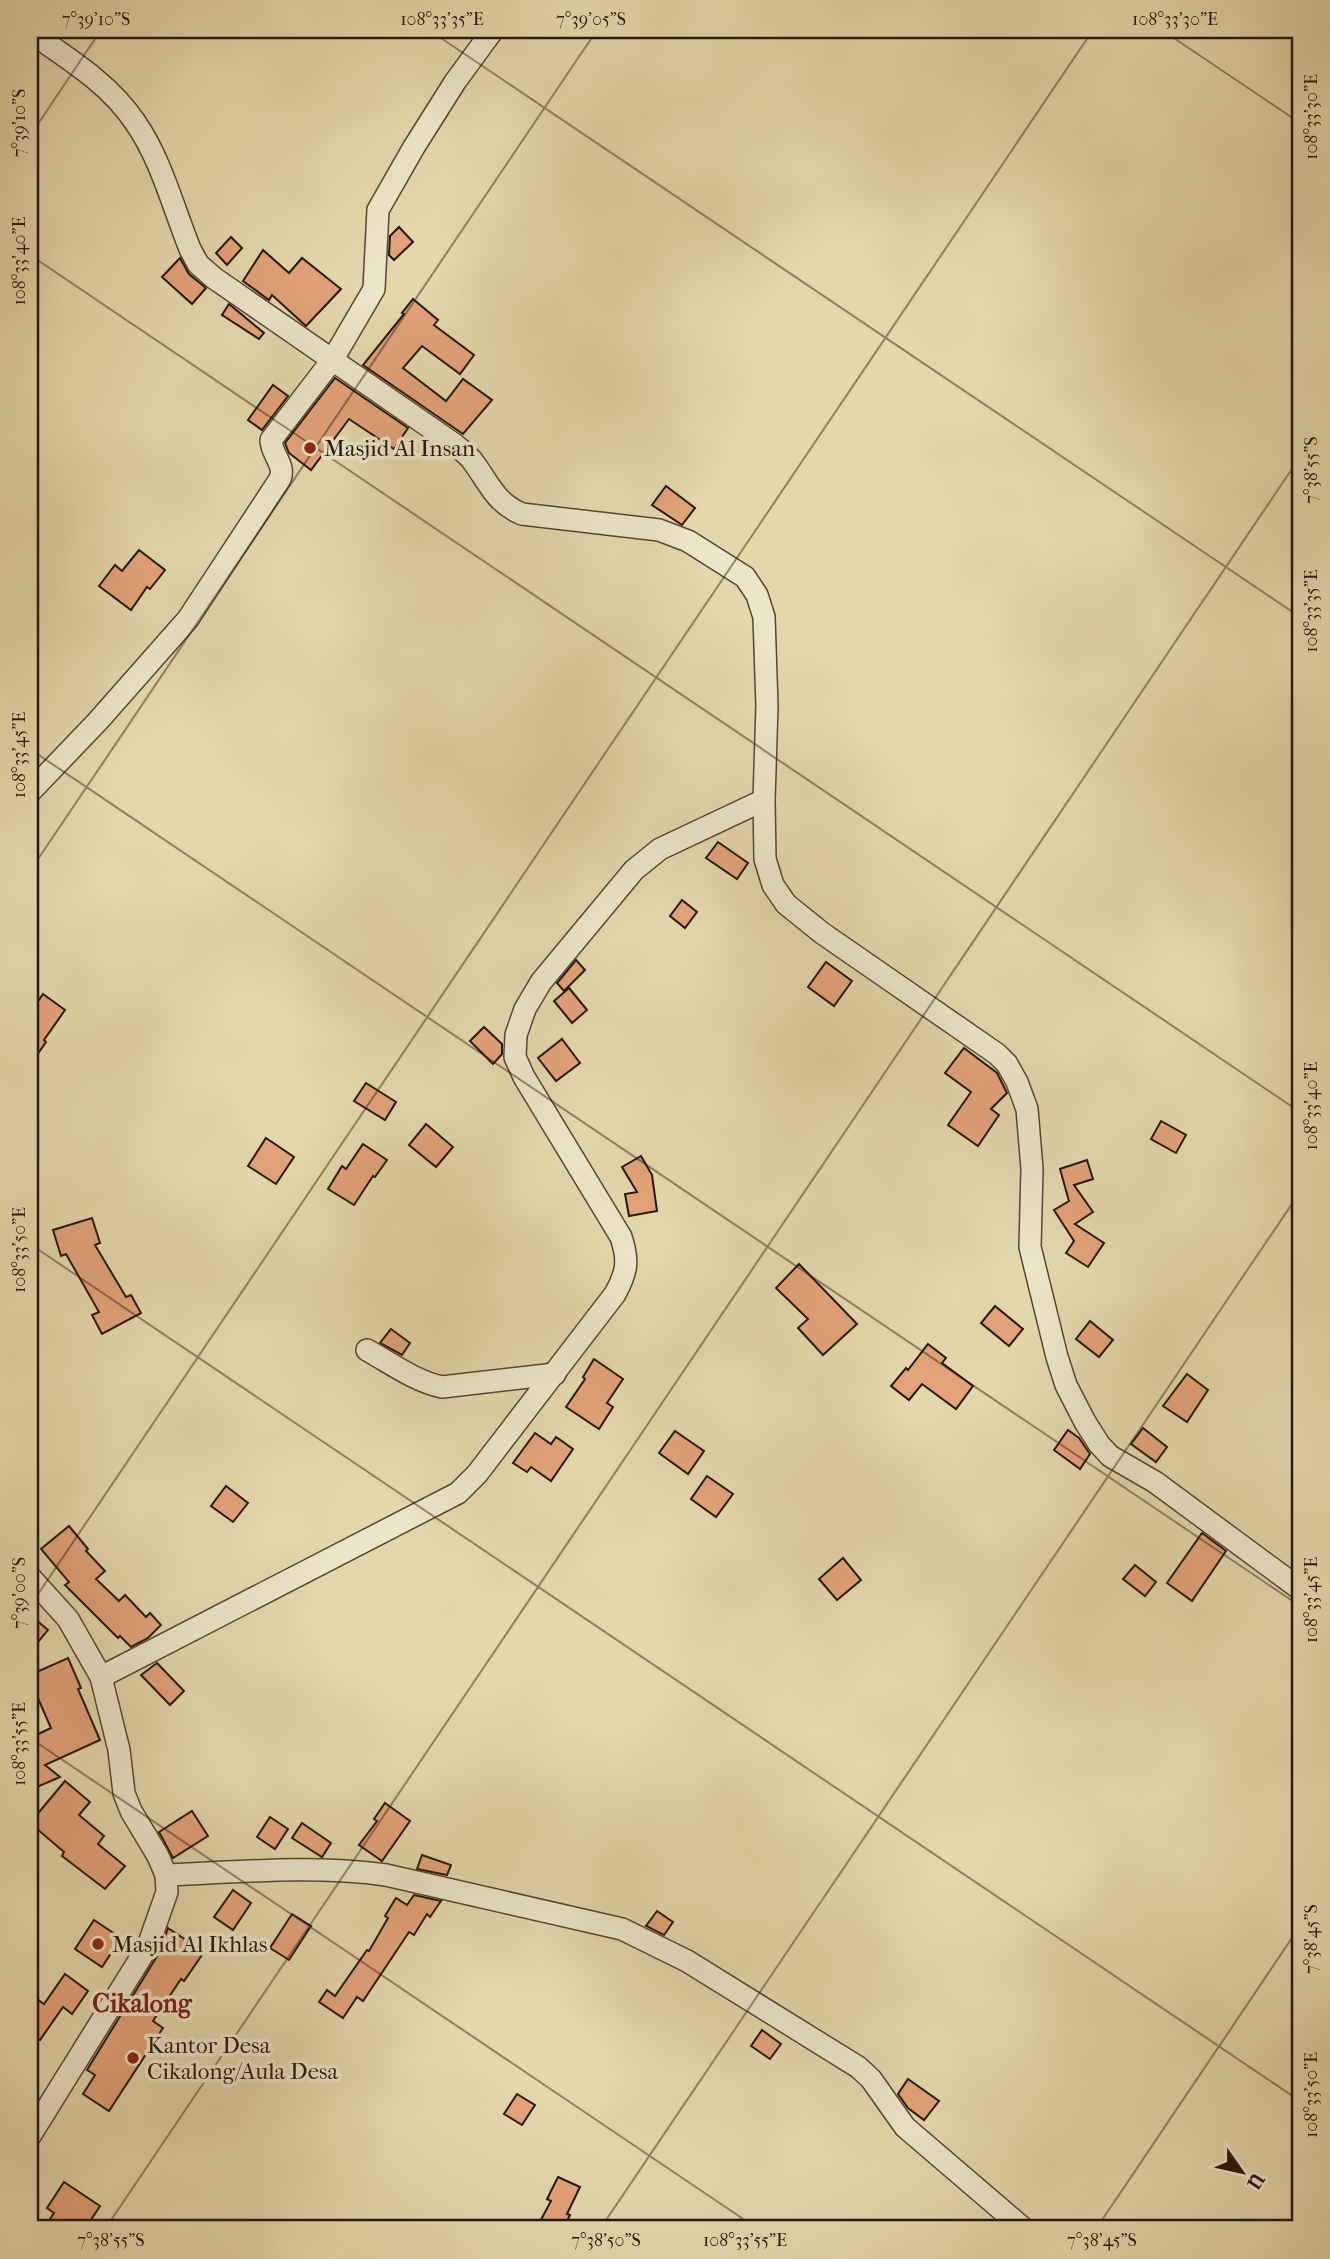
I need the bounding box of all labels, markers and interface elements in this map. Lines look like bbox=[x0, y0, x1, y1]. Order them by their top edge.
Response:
text: 7°39'10"S bbox=[62, 9, 130, 30]
text: 108°33'35"E bbox=[400, 9, 484, 30]
text: 7°39'05"S bbox=[556, 9, 626, 30]
text: 108°33'30"E bbox=[1132, 9, 1218, 30]
text: 108°33'30"E bbox=[1301, 74, 1322, 160]
text: 7°39'10"S bbox=[9, 89, 30, 157]
text: 108°33'40"E bbox=[9, 216, 30, 306]
place label: Masjid Al Insan bbox=[324, 435, 476, 462]
text: 7°38'55"S bbox=[1301, 436, 1322, 504]
marker: Masjid Al Insan bbox=[302, 440, 318, 456]
text: 108°33'35"E bbox=[1301, 569, 1322, 653]
text: 108°33'45"E bbox=[9, 712, 30, 798]
text: 108°33'40"E bbox=[1301, 1061, 1322, 1151]
text: 108°33'50"E bbox=[9, 1207, 30, 1293]
text: 7°39'00"S bbox=[9, 1557, 30, 1629]
text: 108°33'45"E bbox=[1301, 1557, 1322, 1643]
text: 108°33'55"E bbox=[9, 1702, 30, 1786]
text: 7°38'45"S bbox=[1301, 1904, 1322, 1974]
place label: Masjid Al Ikhlas bbox=[112, 1931, 268, 1958]
marker: Masjid Al Ikhlas bbox=[90, 1936, 106, 1952]
district label: Cikalong bbox=[92, 1988, 193, 2019]
place label: Kantor Desa Cikalong/Aula Desa bbox=[147, 2032, 339, 2085]
marker: Kantor Desa Cikalong/Aula Desa bbox=[125, 2050, 141, 2066]
text: 108°33'50"E bbox=[1301, 2052, 1322, 2138]
north arrow bbox=[1208, 2136, 1278, 2206]
text: U bbox=[1242, 2168, 1269, 2193]
text: 7°38'55"S bbox=[77, 2230, 145, 2251]
text: 7°38'50"S bbox=[571, 2230, 641, 2251]
text: 108°33'55"E bbox=[703, 2230, 787, 2251]
text: 7°38'45"S bbox=[1067, 2230, 1137, 2251]

